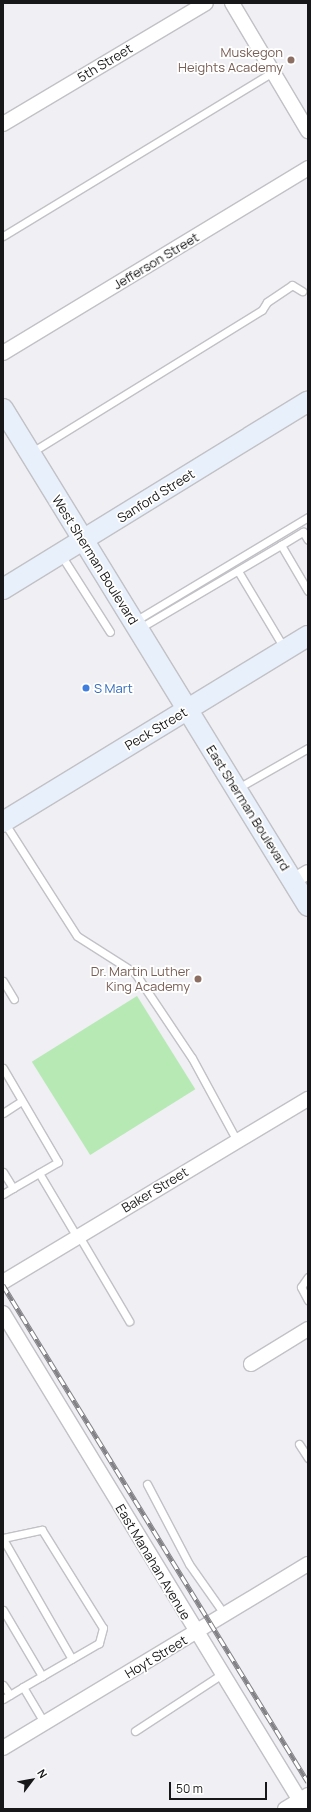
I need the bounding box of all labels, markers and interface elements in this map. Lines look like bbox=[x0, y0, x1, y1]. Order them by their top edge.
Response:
street label: 5th Street bbox=[75, 41, 135, 85]
place label: Muskegon Heights Academy bbox=[178, 45, 283, 76]
marker: Muskegon Heights Academy bbox=[286, 55, 296, 65]
street label: Jefferson Street bbox=[110, 229, 202, 293]
street label: Sanford Street bbox=[115, 466, 197, 526]
street label: West Sherman Boulevard bbox=[49, 492, 141, 628]
place label: S Mart bbox=[94, 680, 133, 696]
marker: S Mart bbox=[81, 683, 91, 693]
street label: Peck Street bbox=[122, 704, 190, 754]
street label: East Sherman Boulevard bbox=[203, 742, 293, 874]
place label: Dr. Martin Luther King Academy bbox=[91, 964, 190, 995]
marker: Dr. Martin Luther King Academy bbox=[193, 974, 203, 984]
street label: Baker Street bbox=[119, 1164, 191, 1216]
street label: East Manahan Avenue bbox=[112, 1501, 194, 1623]
street label: Hoyt Street bbox=[122, 1632, 190, 1682]
north arrow bbox=[12, 1760, 52, 1800]
text: N bbox=[34, 1766, 51, 1781]
scale bar bbox=[171, 1774, 269, 1800]
text: 50 m bbox=[176, 1780, 203, 1797]

